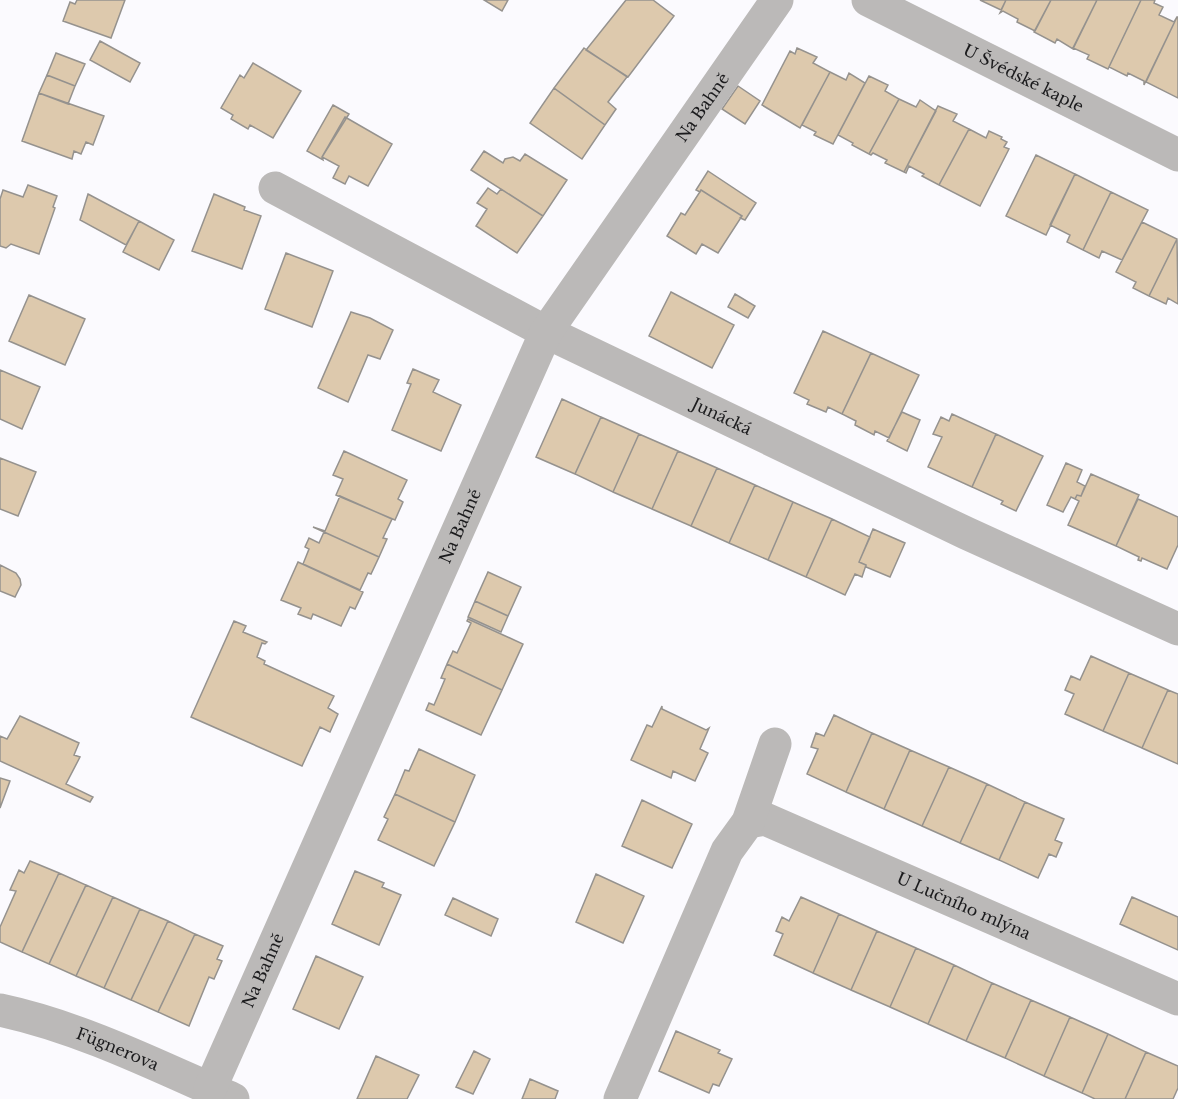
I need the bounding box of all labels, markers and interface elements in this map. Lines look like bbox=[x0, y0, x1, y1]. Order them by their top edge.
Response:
street label: U Švédské kaple bbox=[960, 39, 1087, 116]
street label: Na Bahně bbox=[671, 69, 733, 146]
street label: Junácká bbox=[687, 393, 755, 439]
street label: Na Bahně bbox=[435, 486, 485, 566]
street label: U Lučního mlýna bbox=[894, 868, 1034, 944]
street label: Na Bahně bbox=[237, 930, 288, 1011]
street label: Fügnerova bbox=[74, 1023, 162, 1075]

